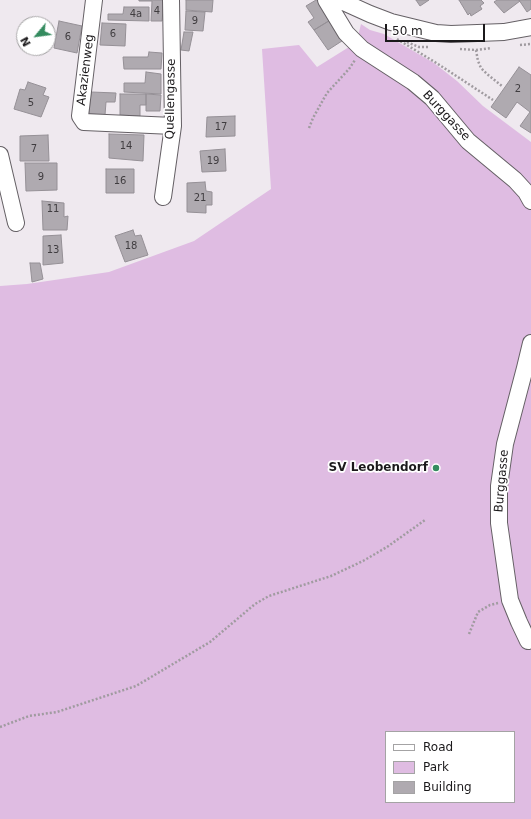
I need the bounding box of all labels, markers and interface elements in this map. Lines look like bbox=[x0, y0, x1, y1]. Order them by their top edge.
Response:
house number: 4 bbox=[154, 5, 160, 17]
house number: 4a bbox=[130, 8, 142, 20]
house number: 9 bbox=[192, 15, 198, 27]
north arrow bbox=[16, 16, 56, 56]
scale bar bbox=[387, 16, 487, 42]
text: 50 m bbox=[392, 24, 423, 38]
house number: 6 bbox=[110, 28, 116, 40]
house number: 6 bbox=[65, 31, 71, 43]
text: N bbox=[18, 34, 34, 49]
street label: Akazienweg bbox=[74, 34, 98, 106]
street label: Quellengasse bbox=[163, 58, 179, 140]
house number: 2 bbox=[515, 83, 521, 95]
street label: Burggasse bbox=[419, 88, 473, 144]
house number: 5 bbox=[28, 97, 34, 109]
house number: 17 bbox=[215, 121, 227, 133]
house number: 14 bbox=[120, 140, 132, 152]
house number: 7 bbox=[31, 143, 37, 155]
house number: 19 bbox=[207, 155, 219, 167]
house number: 9 bbox=[38, 171, 44, 183]
house number: 16 bbox=[114, 175, 126, 187]
house number: 21 bbox=[194, 192, 206, 204]
house number: 11 bbox=[47, 203, 59, 215]
house number: 18 bbox=[125, 240, 137, 252]
house number: 13 bbox=[47, 244, 59, 256]
street label: Burggasse bbox=[492, 449, 512, 513]
place label: SV Leobendorf bbox=[329, 461, 428, 475]
marker: SV Leobendorf bbox=[431, 463, 441, 473]
legend bbox=[385, 731, 515, 803]
text: Road bbox=[423, 740, 453, 754]
text: Park bbox=[423, 760, 449, 774]
text: Building bbox=[423, 780, 472, 794]

